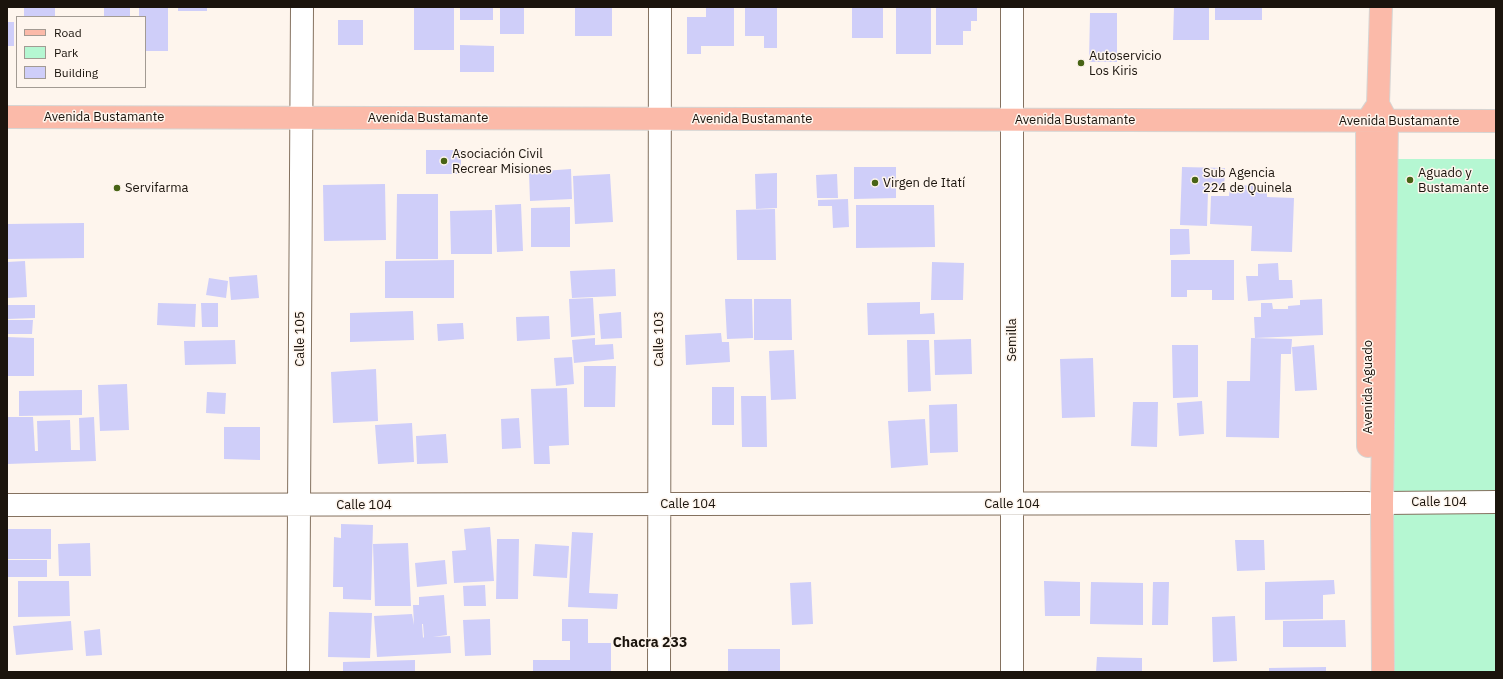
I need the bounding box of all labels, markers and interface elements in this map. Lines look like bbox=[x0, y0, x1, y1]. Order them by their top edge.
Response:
legend bbox=[16, 16, 146, 88]
text: Road bbox=[54, 25, 82, 40]
text: Park bbox=[54, 45, 78, 60]
place label: Autoservicio Los Kiris bbox=[1089, 48, 1162, 79]
marker: Autoservicio Los Kiris bbox=[1076, 58, 1086, 68]
text: Building bbox=[54, 65, 98, 80]
street label: Avenida Bustamante bbox=[44, 109, 164, 125]
street label: Avenida Bustamante bbox=[368, 110, 488, 126]
street label: Avenida Bustamante bbox=[692, 111, 812, 127]
street label: Avenida Bustamante bbox=[1015, 112, 1135, 128]
street label: Avenida Bustamante bbox=[1339, 113, 1459, 129]
place label: Asociación Civil Recrear Misiones bbox=[452, 146, 552, 177]
marker: Asociación Civil Recrear Misiones bbox=[439, 156, 449, 166]
place label: Sub Agencia 224 de Quinela bbox=[1203, 165, 1292, 196]
place label: Aguado y Bustamante bbox=[1418, 165, 1489, 196]
place label: Virgen de Itatí bbox=[883, 175, 965, 191]
marker: Sub Agencia 224 de Quinela bbox=[1190, 175, 1200, 185]
marker: Aguado y Bustamante bbox=[1405, 175, 1415, 185]
marker: Virgen de Itatí bbox=[870, 178, 880, 188]
place label: Servifarma bbox=[125, 180, 188, 196]
marker: Servifarma bbox=[112, 183, 122, 193]
street label: Calle 105 bbox=[292, 311, 308, 367]
street label: Calle 103 bbox=[651, 311, 667, 367]
street label: Semilla bbox=[1004, 318, 1020, 362]
street label: Avenida Aguado bbox=[1360, 340, 1376, 434]
street label: Calle 104 bbox=[1411, 494, 1467, 510]
street label: Calle 104 bbox=[660, 496, 716, 512]
street label: Calle 104 bbox=[984, 496, 1040, 512]
street label: Calle 104 bbox=[336, 497, 392, 513]
district label: Chacra 233 bbox=[613, 635, 687, 651]

